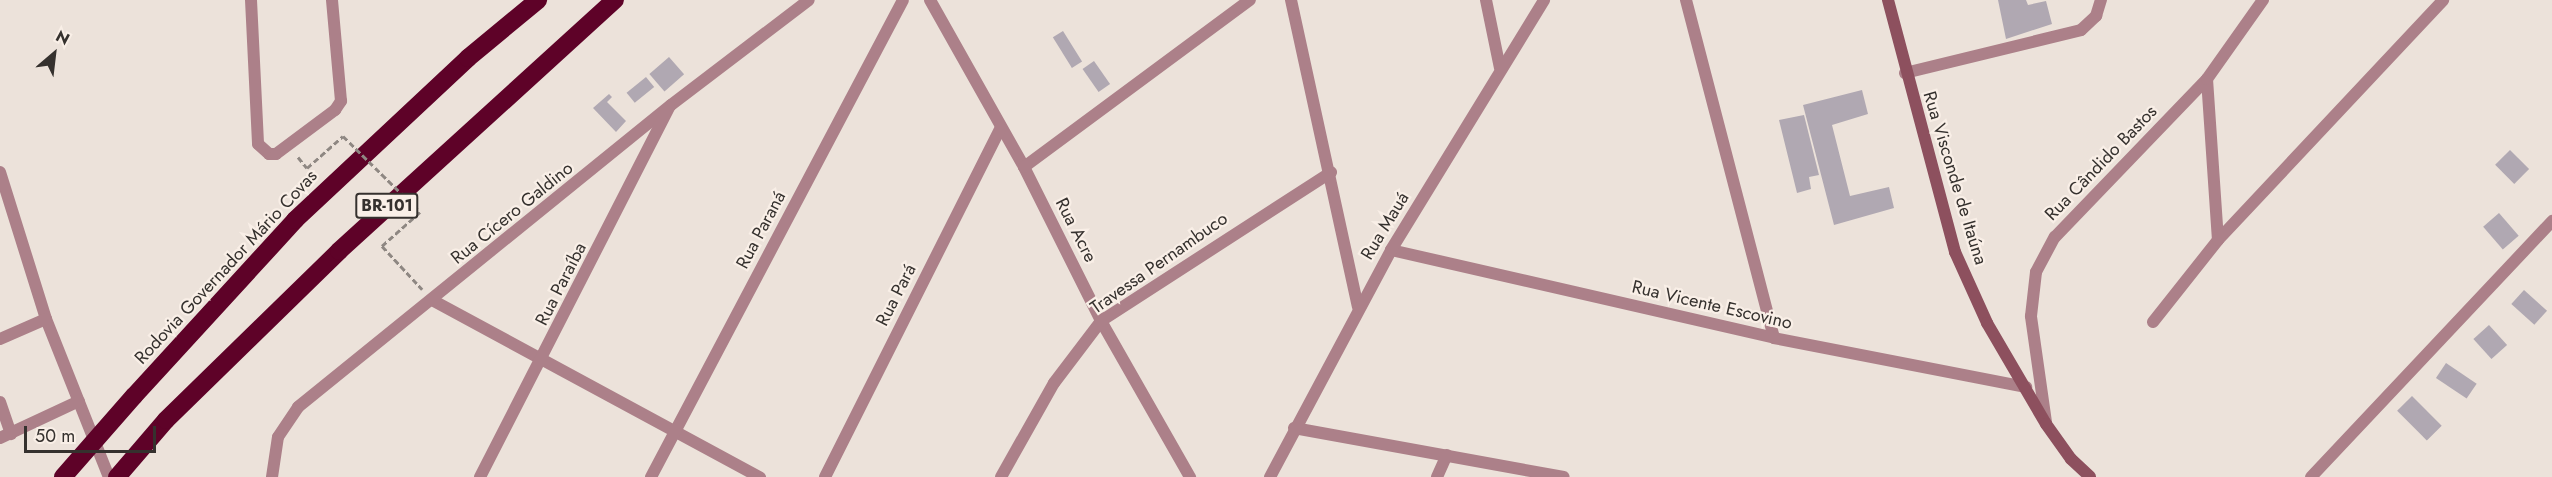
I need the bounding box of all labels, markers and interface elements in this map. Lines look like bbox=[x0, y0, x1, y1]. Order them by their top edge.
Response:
north arrow bbox=[24, 24, 84, 84]
text: N bbox=[52, 25, 74, 51]
street label: Rua Visconde de Itaúna bbox=[1918, 89, 1992, 267]
street label: Rua Cândido Bastos bbox=[2040, 101, 2162, 225]
street label: Rua Cícero Galdino bbox=[447, 157, 577, 269]
street label: Rodovia Governador Mário Covas bbox=[130, 165, 322, 369]
street label: Rua Paraná bbox=[732, 188, 790, 272]
street label: Rua Mauá bbox=[1356, 188, 1414, 264]
road number: BR-101 bbox=[354, 193, 420, 219]
street label: Rua Acre bbox=[1051, 194, 1101, 266]
street label: Travessa Pernambuco bbox=[1086, 208, 1232, 318]
street label: Rua Paraíba bbox=[531, 239, 591, 329]
street label: Rua Pará bbox=[871, 260, 921, 330]
street label: Rua Vicente Escovino bbox=[1630, 276, 1794, 334]
scale bar bbox=[27, 414, 159, 452]
text: 50 m bbox=[35, 423, 75, 449]

